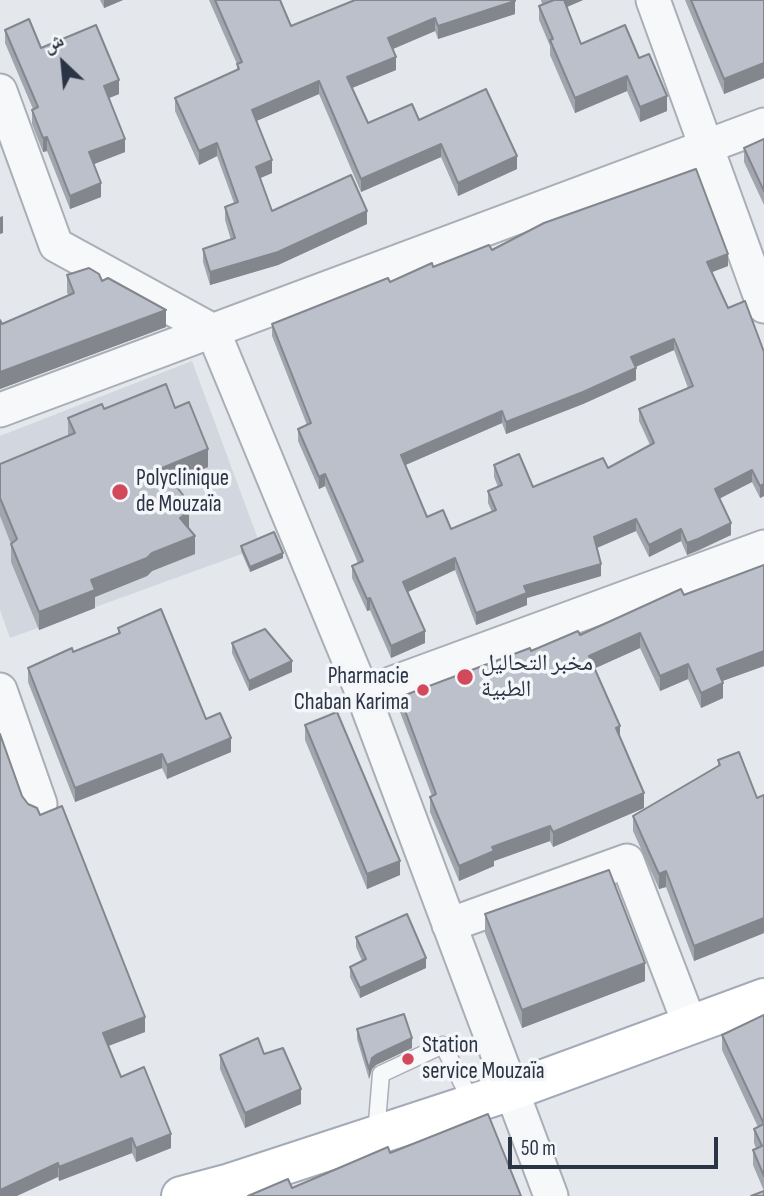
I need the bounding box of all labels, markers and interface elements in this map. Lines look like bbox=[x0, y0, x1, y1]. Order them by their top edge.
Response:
north arrow bbox=[28, 28, 98, 98]
text: ش bbox=[39, 29, 68, 58]
place label: Polyclinique de Mouzaïa bbox=[136, 465, 229, 519]
marker: Polyclinique de Mouzaïa bbox=[110, 482, 130, 502]
place label: مخبر التحاليل الطبية bbox=[481, 650, 593, 704]
place label: Pharmacie Chaban Karima bbox=[294, 663, 409, 717]
marker: مخبر التحاليل الطبية bbox=[455, 667, 475, 687]
marker: Pharmacie Chaban Karima bbox=[415, 682, 431, 698]
place label: Station service Mouzaïa bbox=[422, 1032, 545, 1086]
marker: Station service Mouzaïa bbox=[400, 1051, 416, 1067]
scale bar bbox=[512, 1122, 722, 1166]
text: 50 m bbox=[521, 1136, 556, 1161]

